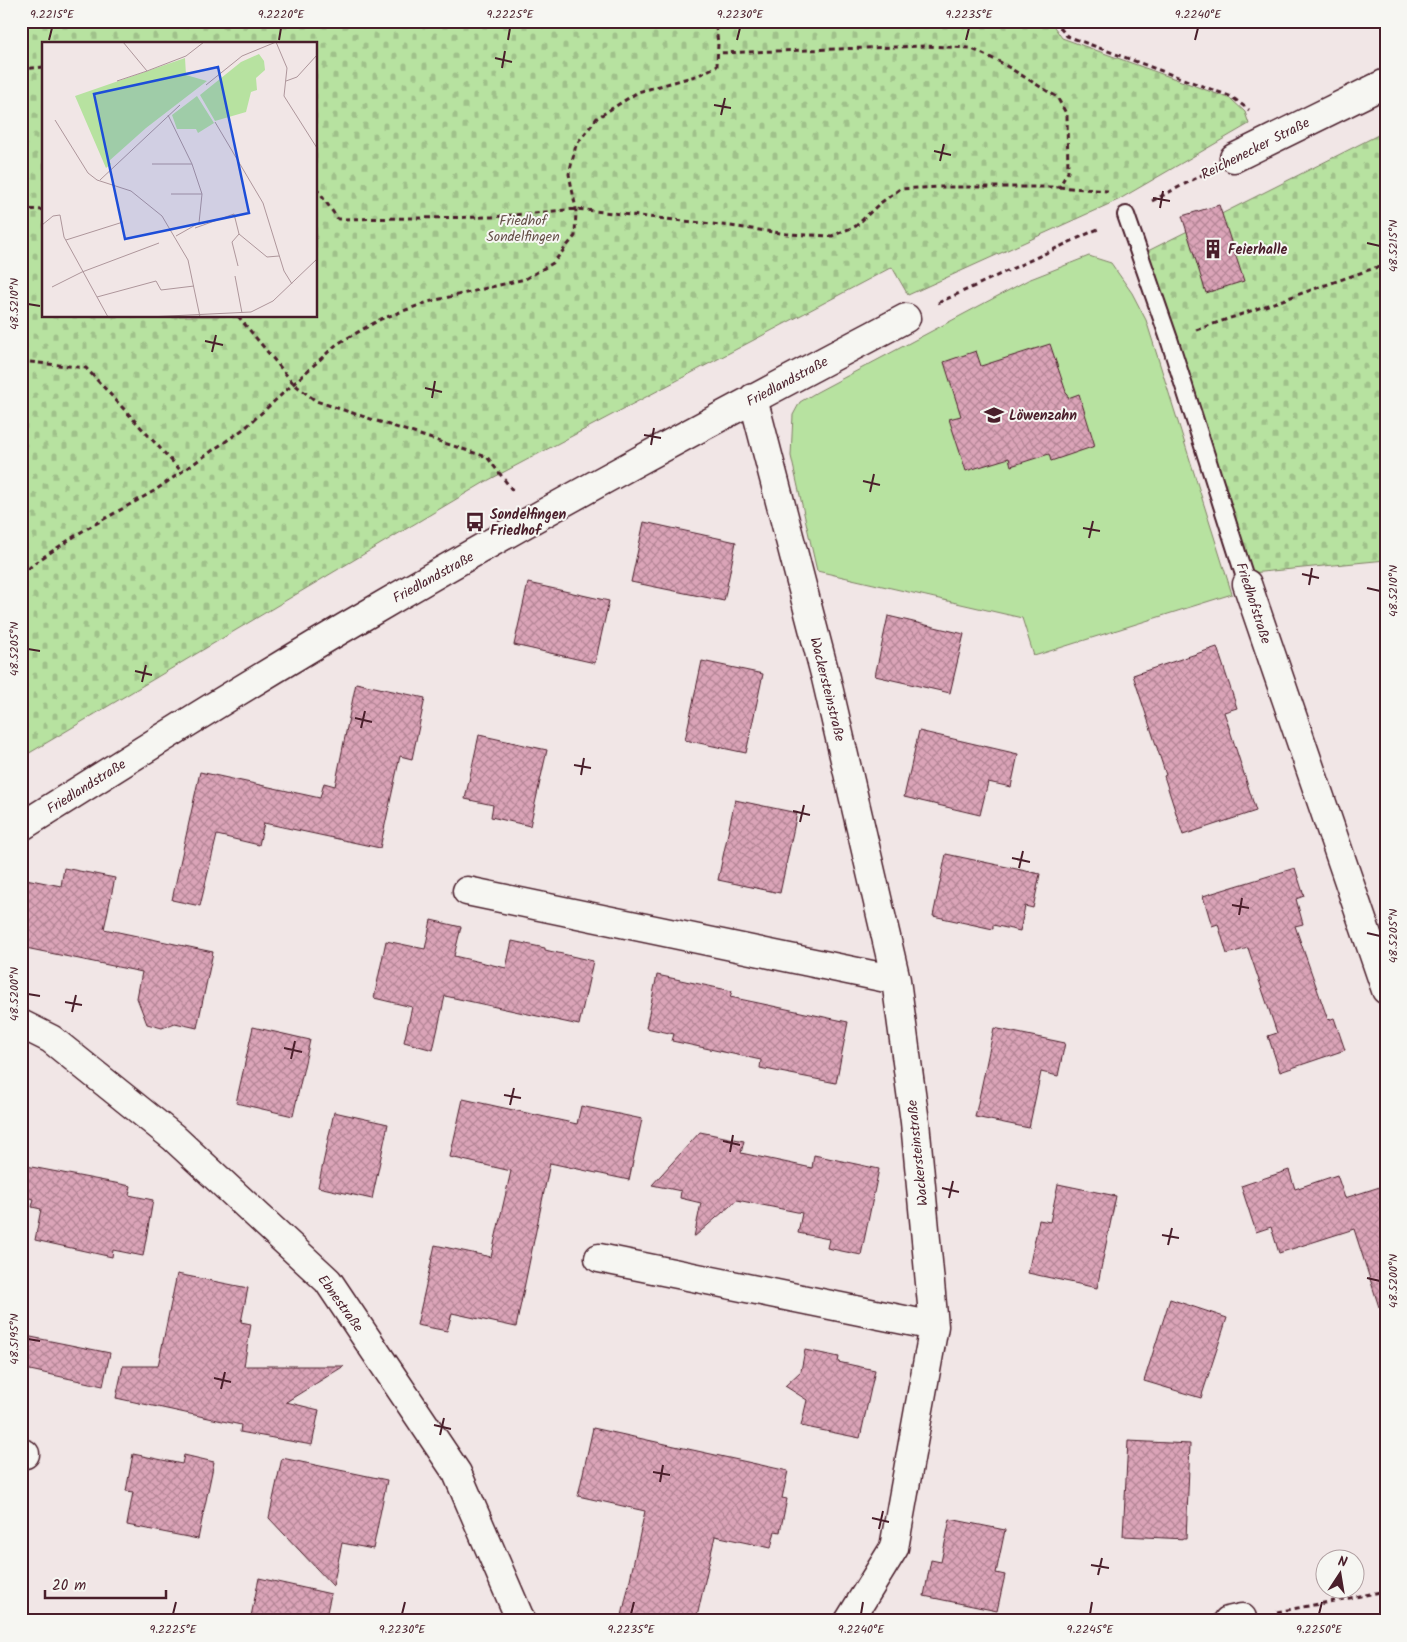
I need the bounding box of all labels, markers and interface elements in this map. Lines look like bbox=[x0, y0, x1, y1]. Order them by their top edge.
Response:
text: 9.2215°E bbox=[30, 5, 75, 24]
text: 9.2220°E bbox=[258, 5, 305, 24]
text: 9.2225°E bbox=[486, 5, 535, 24]
text: 9.2230°E bbox=[717, 5, 764, 24]
text: 9.2235°E bbox=[945, 5, 993, 24]
text: 9.2240°E bbox=[1175, 5, 1222, 24]
inset map bbox=[42, 42, 318, 318]
street label: Reichenecker Straße bbox=[1197, 112, 1314, 186]
park label: Friedhof Sondelfingen bbox=[486, 210, 560, 248]
text: 48.5215°N bbox=[1384, 220, 1403, 272]
building icon: Feierhalle bbox=[1202, 238, 1224, 260]
place label: Feierhalle bbox=[1228, 239, 1287, 261]
text: 48.5210°N bbox=[5, 278, 24, 330]
street label: Friedlandstraße bbox=[743, 351, 833, 413]
school or university icon: Löwenzahn bbox=[983, 404, 1005, 426]
place label: Löwenzahn bbox=[1009, 405, 1077, 427]
place label: Sondelfingen Friedhof bbox=[490, 504, 567, 542]
bus stop icon: Sondelfingen Friedhof bbox=[464, 511, 486, 533]
street label: Friedlandstraße bbox=[389, 546, 479, 609]
street label: Friedhofstraße bbox=[1229, 560, 1277, 648]
text: 48.5210°N bbox=[1384, 565, 1403, 617]
text: 48.5205°N bbox=[5, 622, 24, 676]
street label: Wackersteinstraße bbox=[803, 635, 851, 744]
street label: Friedlandstraße bbox=[42, 753, 131, 820]
text: 48.5205°N bbox=[1384, 909, 1403, 963]
text: 48.5200°N bbox=[5, 967, 24, 1021]
street label: Wackersteinstraße bbox=[901, 1098, 935, 1207]
text: 48.5200°N bbox=[1384, 1254, 1403, 1308]
street label: Ebnestraße bbox=[312, 1270, 369, 1337]
text: 48.5195°N bbox=[5, 1313, 24, 1365]
north arrow bbox=[1314, 1550, 1364, 1600]
text: N bbox=[1336, 1551, 1349, 1574]
scale bar bbox=[45, 1567, 166, 1599]
text: 20 m bbox=[52, 1574, 86, 1598]
text: 9.2225°E bbox=[149, 1620, 198, 1639]
text: 9.2230°E bbox=[379, 1620, 426, 1639]
text: 9.2235°E bbox=[607, 1620, 655, 1639]
text: 9.2240°E bbox=[838, 1620, 885, 1639]
text: 9.2245°E bbox=[1067, 1620, 1114, 1639]
text: 9.2250°E bbox=[1296, 1620, 1343, 1639]

